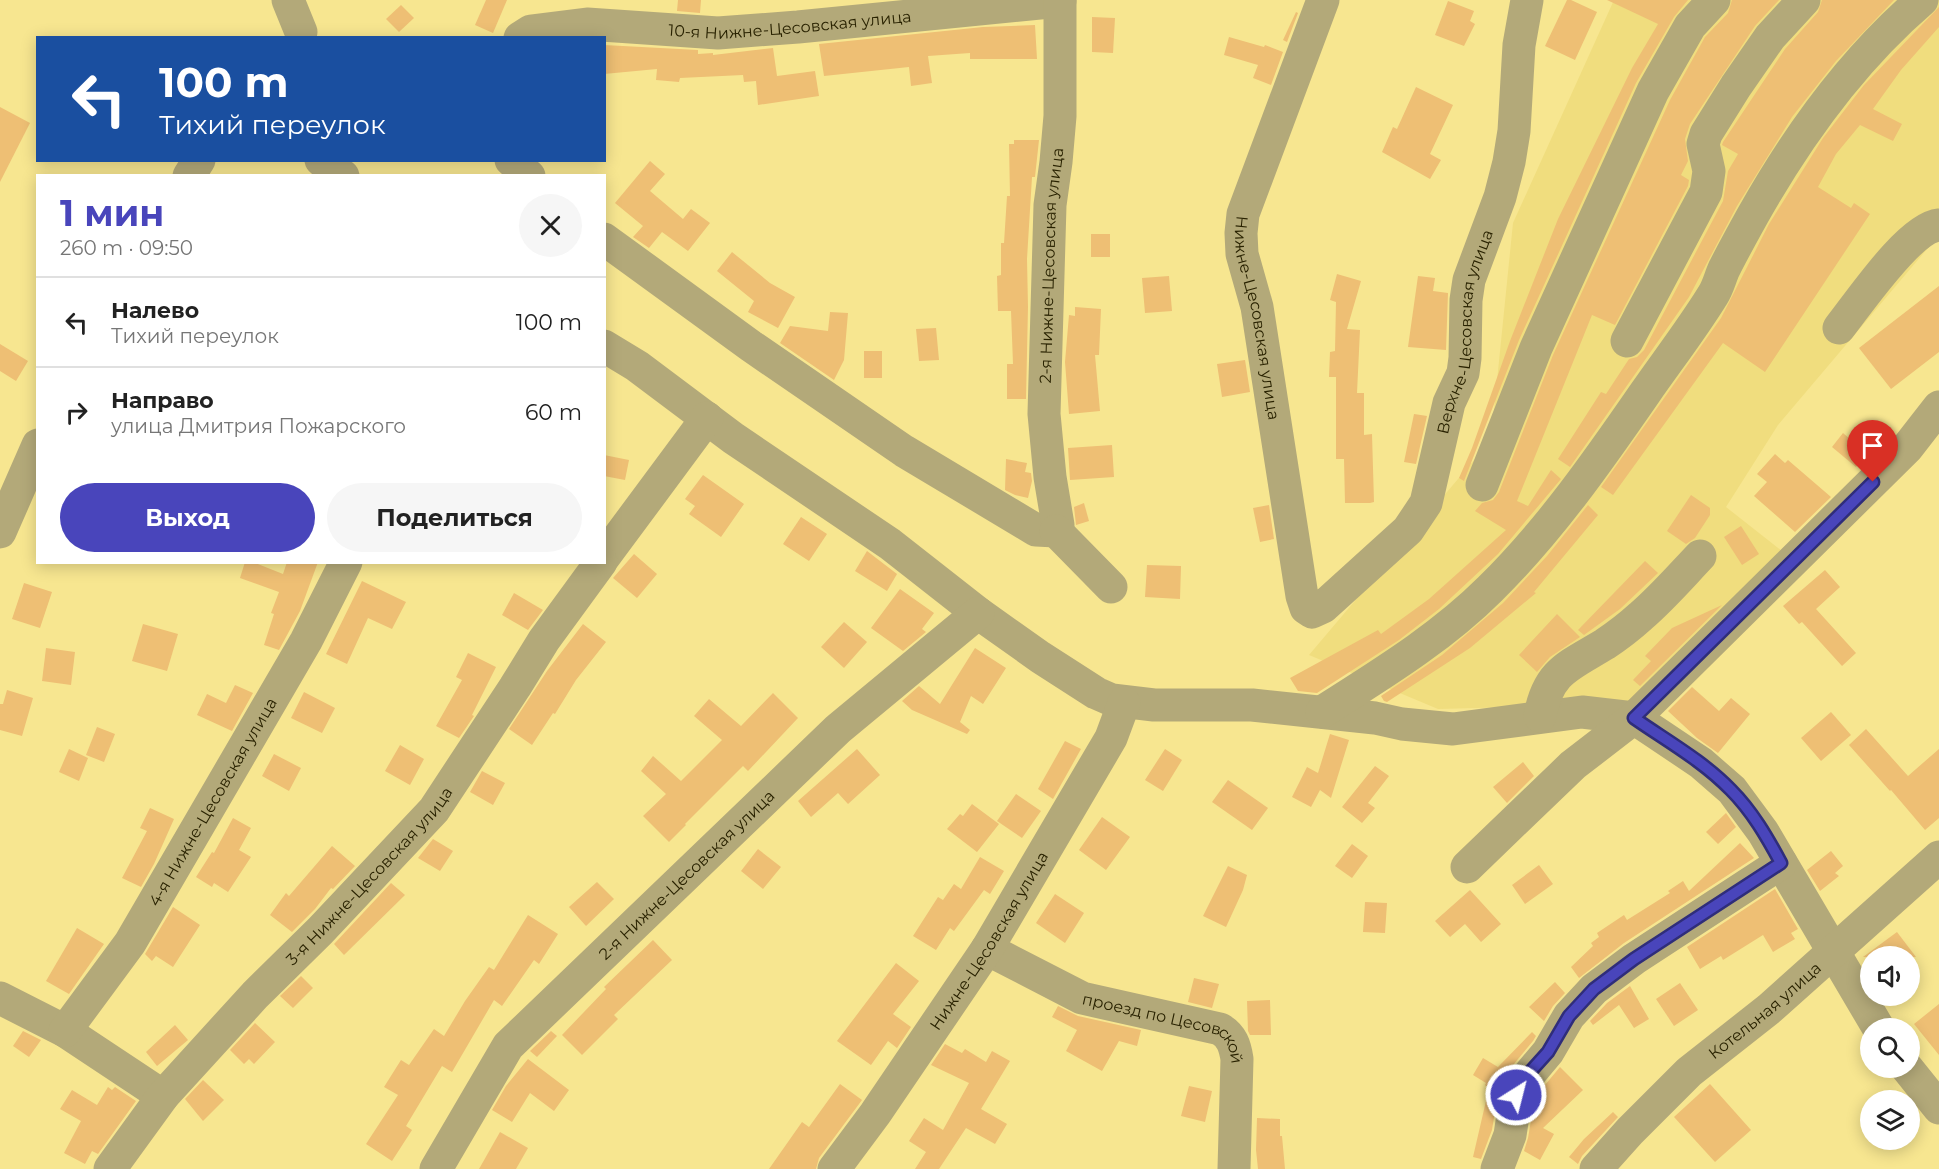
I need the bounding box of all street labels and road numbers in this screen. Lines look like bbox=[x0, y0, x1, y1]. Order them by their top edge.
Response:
street label: 10-я Нижне-Цесовская улица bbox=[668, 7, 912, 43]
street label: 2-я Нижне-Цесовская улица bbox=[1036, 147, 1067, 384]
street label: Нижне-Цесовская улица bbox=[1231, 215, 1283, 421]
street label: Верхне-Цесовская улица bbox=[1433, 227, 1497, 436]
street label: 4-я Нижне-Цесовская улица bbox=[145, 694, 281, 909]
street label: 3-я Нижне-Цесовская улица bbox=[282, 784, 457, 969]
street label: 2-я Нижне-Цесовская улица bbox=[595, 786, 779, 964]
street label: Нижне-Цесовская улица bbox=[926, 848, 1052, 1034]
street label: Котельная улица bbox=[1705, 958, 1825, 1063]
street label: проезд по Цесовской bbox=[1080, 989, 1247, 1065]

